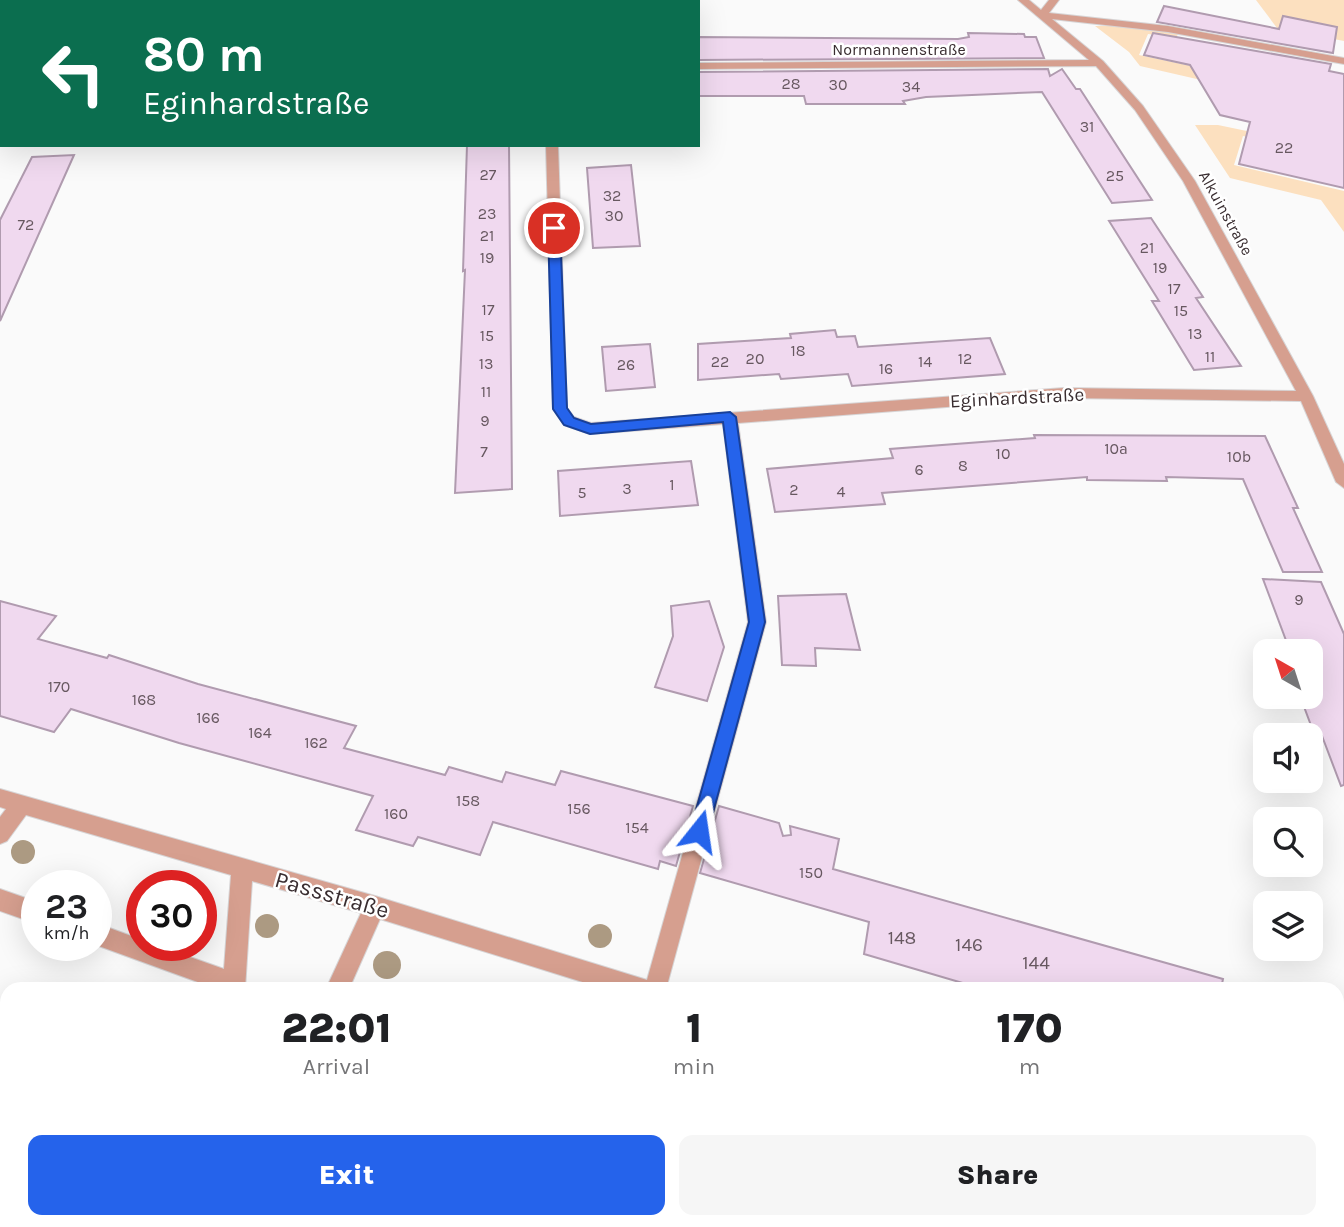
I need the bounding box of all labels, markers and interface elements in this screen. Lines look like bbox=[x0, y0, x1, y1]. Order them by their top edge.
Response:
text: 80 m bbox=[143, 26, 265, 83]
icon: left bbox=[28, 28, 119, 119]
street label: Normannenstraße bbox=[832, 40, 966, 59]
house number: 28 bbox=[781, 74, 801, 93]
house number: 30 bbox=[829, 75, 847, 94]
house number: 34 bbox=[902, 77, 920, 96]
text: Eginhardstraße bbox=[143, 85, 369, 122]
house number: 31 bbox=[1080, 117, 1094, 136]
house number: 22 bbox=[1275, 138, 1293, 157]
house number: 27 bbox=[480, 165, 497, 184]
house number: 25 bbox=[1106, 166, 1124, 185]
street label: Alkuinstraße bbox=[1195, 167, 1257, 259]
house number: 32 bbox=[603, 186, 621, 205]
pin bbox=[524, 198, 584, 258]
house number: 23 bbox=[478, 204, 496, 223]
house number: 30 bbox=[605, 206, 623, 225]
icon: arrive bbox=[535, 209, 573, 247]
house number: 72 bbox=[18, 215, 34, 234]
house number: 21 bbox=[480, 226, 494, 245]
house number: 21 bbox=[1140, 238, 1154, 257]
house number: 19 bbox=[480, 248, 494, 267]
house number: 19 bbox=[1153, 258, 1167, 277]
house number: 17 bbox=[1168, 279, 1181, 298]
house number: 17 bbox=[482, 300, 495, 319]
house number: 15 bbox=[1174, 301, 1188, 320]
house number: 13 bbox=[1188, 324, 1202, 343]
house number: 15 bbox=[480, 326, 494, 345]
house number: 18 bbox=[790, 341, 806, 360]
house number: 11 bbox=[1205, 347, 1215, 366]
house number: 20 bbox=[746, 349, 764, 368]
house number: 12 bbox=[958, 349, 972, 368]
house number: 22 bbox=[711, 352, 729, 371]
house number: 14 bbox=[918, 352, 932, 371]
house number: 13 bbox=[479, 354, 493, 373]
house number: 26 bbox=[617, 355, 635, 374]
house number: 16 bbox=[879, 359, 893, 378]
house number: 11 bbox=[481, 382, 491, 401]
street label: Eginhardstraße bbox=[949, 383, 1085, 413]
house number: 9 bbox=[480, 411, 490, 430]
house number: 10a bbox=[1104, 439, 1128, 458]
house number: 7 bbox=[480, 442, 488, 461]
house number: 10 bbox=[996, 444, 1010, 463]
house number: 10b bbox=[1227, 447, 1251, 466]
house number: 8 bbox=[958, 456, 968, 475]
house number: 6 bbox=[914, 460, 924, 479]
house number: 1 bbox=[669, 475, 675, 494]
house number: 3 bbox=[622, 479, 632, 498]
house number: 2 bbox=[789, 480, 799, 499]
house number: 4 bbox=[837, 482, 846, 501]
house number: 5 bbox=[577, 483, 587, 502]
house number: 9 bbox=[1294, 590, 1304, 609]
north arrow bbox=[1253, 639, 1323, 709]
map controls bbox=[1253, 639, 1323, 961]
house number: 170 bbox=[48, 677, 70, 696]
house number: 168 bbox=[132, 690, 156, 709]
house number: 166 bbox=[196, 708, 220, 727]
house number: 164 bbox=[248, 723, 272, 742]
button: sound bbox=[1253, 723, 1323, 793]
house number: 162 bbox=[304, 733, 328, 752]
house number: 158 bbox=[456, 791, 480, 810]
position arrow bbox=[662, 794, 736, 868]
house number: 156 bbox=[567, 799, 591, 818]
house number: 160 bbox=[384, 804, 408, 823]
button: search bbox=[1253, 807, 1323, 877]
house number: 154 bbox=[625, 818, 649, 837]
house number: 150 bbox=[799, 863, 823, 882]
street label: Passstraße bbox=[272, 866, 392, 924]
speed limit sign: 30 bbox=[126, 870, 217, 961]
text: 23 bbox=[45, 886, 88, 927]
button: layers bbox=[1253, 891, 1323, 961]
text: km/h bbox=[44, 922, 89, 944]
house number: 148 bbox=[888, 927, 916, 949]
house number: 146 bbox=[955, 934, 983, 956]
house number: 144 bbox=[1022, 952, 1050, 974]
text: 22:01 bbox=[281, 1003, 392, 1053]
text: 1 bbox=[686, 1003, 702, 1053]
text: 170 bbox=[996, 1003, 1063, 1053]
text: Arrival bbox=[303, 1053, 370, 1080]
text: min bbox=[673, 1053, 715, 1080]
text: m bbox=[1019, 1053, 1040, 1080]
button: Exit bbox=[28, 1135, 665, 1215]
button: Share bbox=[679, 1135, 1316, 1215]

